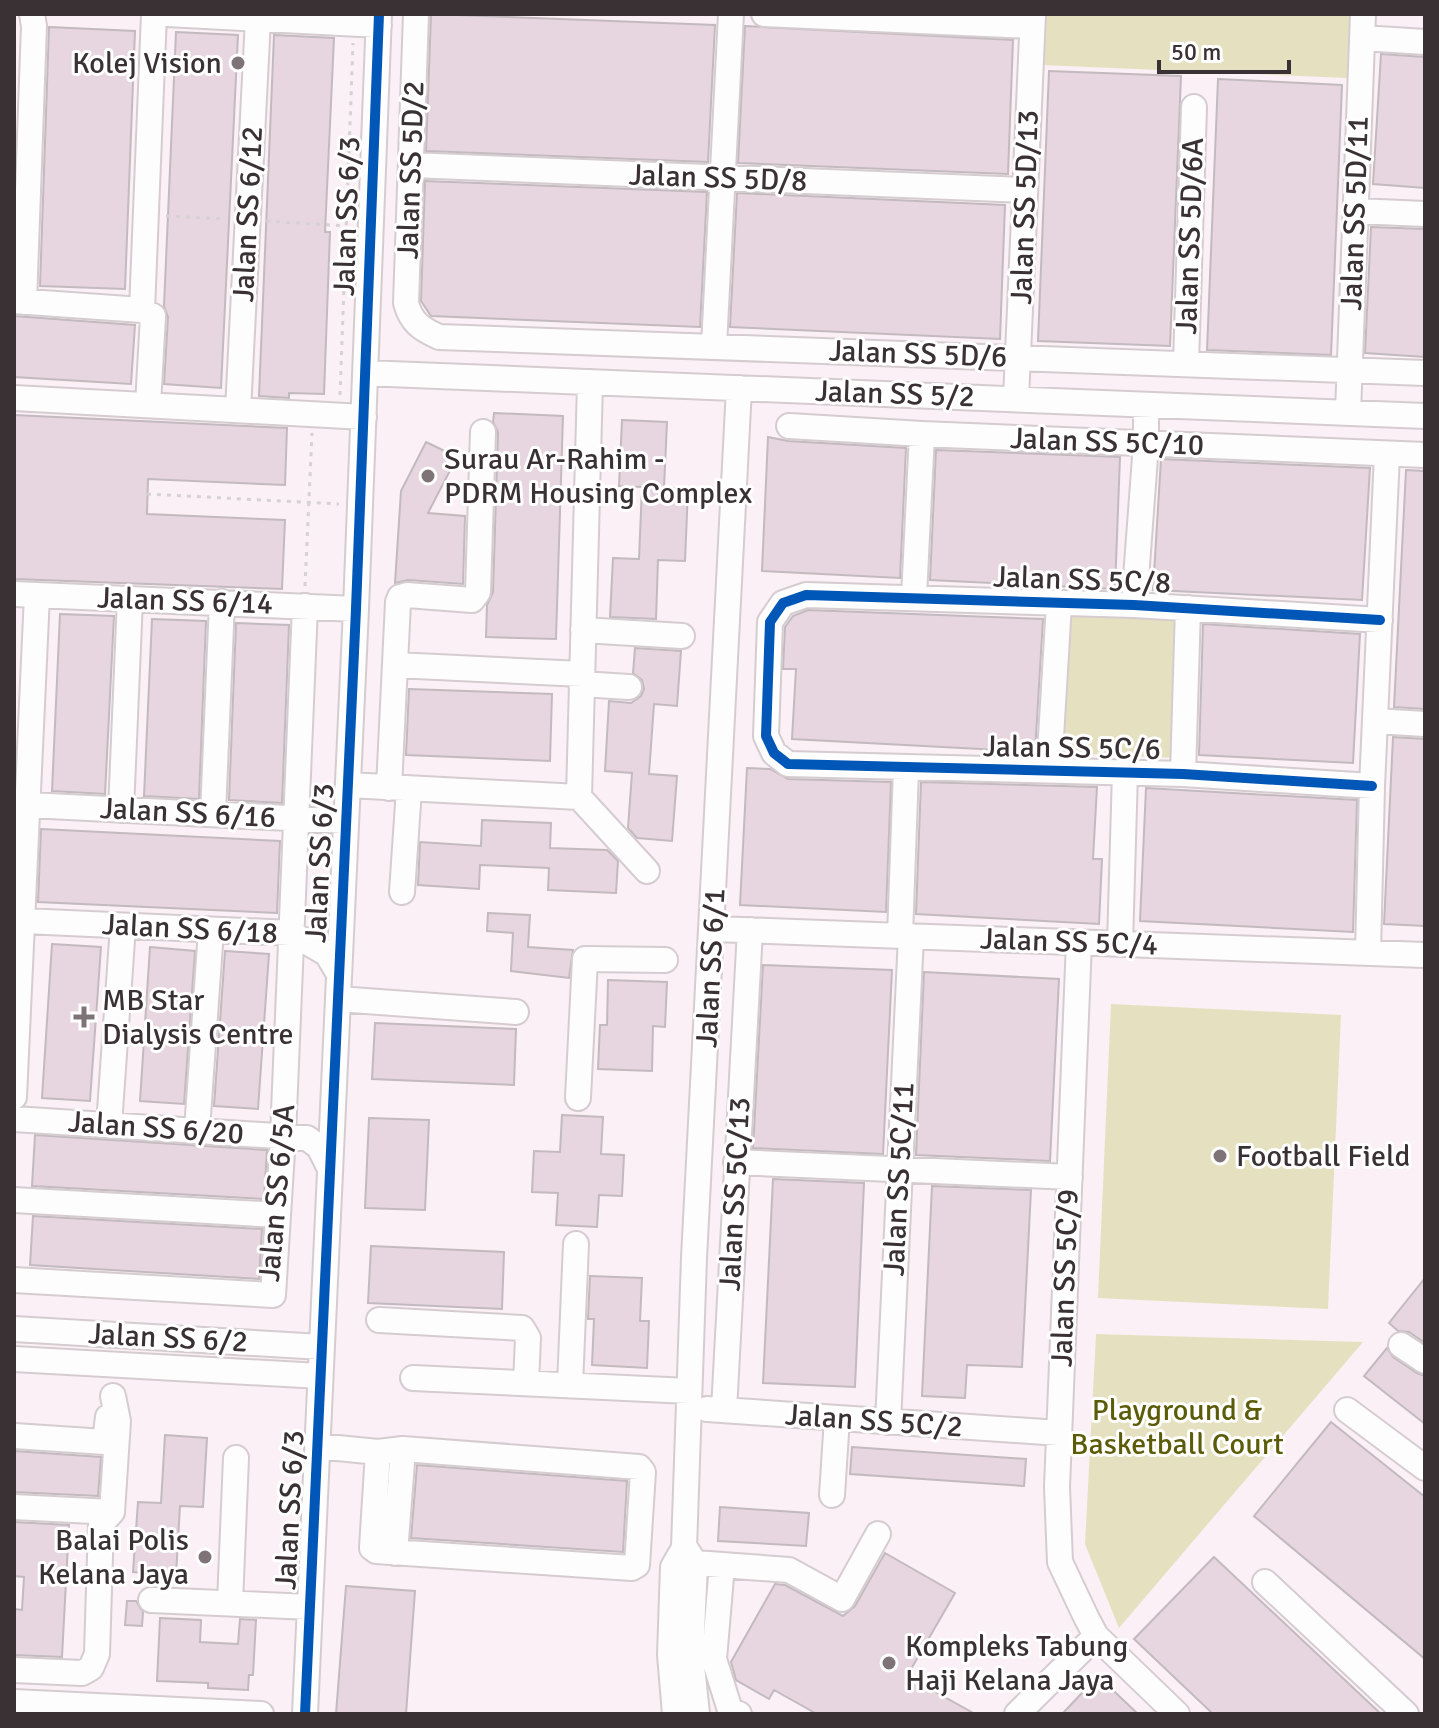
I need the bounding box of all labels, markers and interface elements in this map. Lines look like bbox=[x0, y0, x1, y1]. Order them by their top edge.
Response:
scale bar bbox=[1159, 24, 1289, 74]
text: 50 m bbox=[1171, 37, 1221, 67]
place label: Kolej Vision bbox=[72, 45, 222, 82]
marker: Kolej Vision bbox=[229, 54, 247, 72]
street label: Jalan SS 5D/2 bbox=[389, 80, 433, 260]
street label: Jalan SS 5D/13 bbox=[1003, 109, 1047, 305]
street label: Jalan SS 5D/11 bbox=[1333, 115, 1377, 311]
street label: Jalan SS 6/12 bbox=[225, 125, 271, 303]
street label: Jalan SS 6/3 bbox=[326, 135, 368, 297]
street label: Jalan SS 5D/6A bbox=[1168, 137, 1212, 335]
street label: Jalan SS 5D/8 bbox=[628, 156, 808, 200]
street label: Jalan SS 5D/6 bbox=[828, 332, 1008, 376]
street label: Jalan SS 5/2 bbox=[814, 373, 976, 415]
street label: Jalan SS 5C/10 bbox=[1009, 420, 1205, 464]
place label: Surau Ar-Rahim - PDRM Housing Complex bbox=[444, 441, 752, 512]
marker: Surau Ar-Rahim - PDRM Housing Complex bbox=[419, 467, 437, 485]
street label: Jalan SS 5C/8 bbox=[992, 558, 1172, 602]
street label: Jalan SS 6/14 bbox=[96, 579, 274, 623]
street label: Jalan SS 5C/6 bbox=[983, 728, 1161, 768]
street label: Jalan SS 6/3 bbox=[297, 782, 343, 944]
street label: Jalan SS 6/16 bbox=[99, 790, 277, 836]
street label: Jalan SS 6/1 bbox=[688, 887, 734, 1049]
street label: Jalan SS 6/18 bbox=[101, 906, 279, 952]
street label: Jalan SS 5C/4 bbox=[979, 920, 1159, 964]
place label: MB Star Dialysis Centre bbox=[102, 982, 294, 1053]
marker: MB Star Dialysis Centre bbox=[73, 1006, 95, 1028]
street label: Jalan SS 5C/11 bbox=[875, 1081, 923, 1277]
street label: Jalan SS 5C/13 bbox=[711, 1096, 759, 1292]
street label: Jalan SS 6/20 bbox=[67, 1103, 245, 1153]
street label: Jalan SS 6/5A bbox=[251, 1103, 303, 1283]
place label: Football Field bbox=[1236, 1138, 1410, 1175]
marker: Football Field bbox=[1211, 1147, 1229, 1165]
street label: Jalan SS 5C/9 bbox=[1043, 1188, 1087, 1368]
street label: Jalan SS 6/2 bbox=[87, 1315, 249, 1361]
park label: Playground & Basketball Court bbox=[1070, 1392, 1284, 1463]
street label: Jalan SS 5C/2 bbox=[784, 1396, 964, 1446]
street label: Jalan SS 6/3 bbox=[267, 1429, 313, 1591]
place label: Balai Polis Kelana Jaya bbox=[38, 1522, 189, 1593]
marker: Balai Polis Kelana Jaya bbox=[196, 1548, 214, 1566]
place label: Kompleks Tabung Haji Kelana Jaya bbox=[905, 1628, 1128, 1699]
marker: Kompleks Tabung Haji Kelana Jaya bbox=[880, 1654, 898, 1672]

